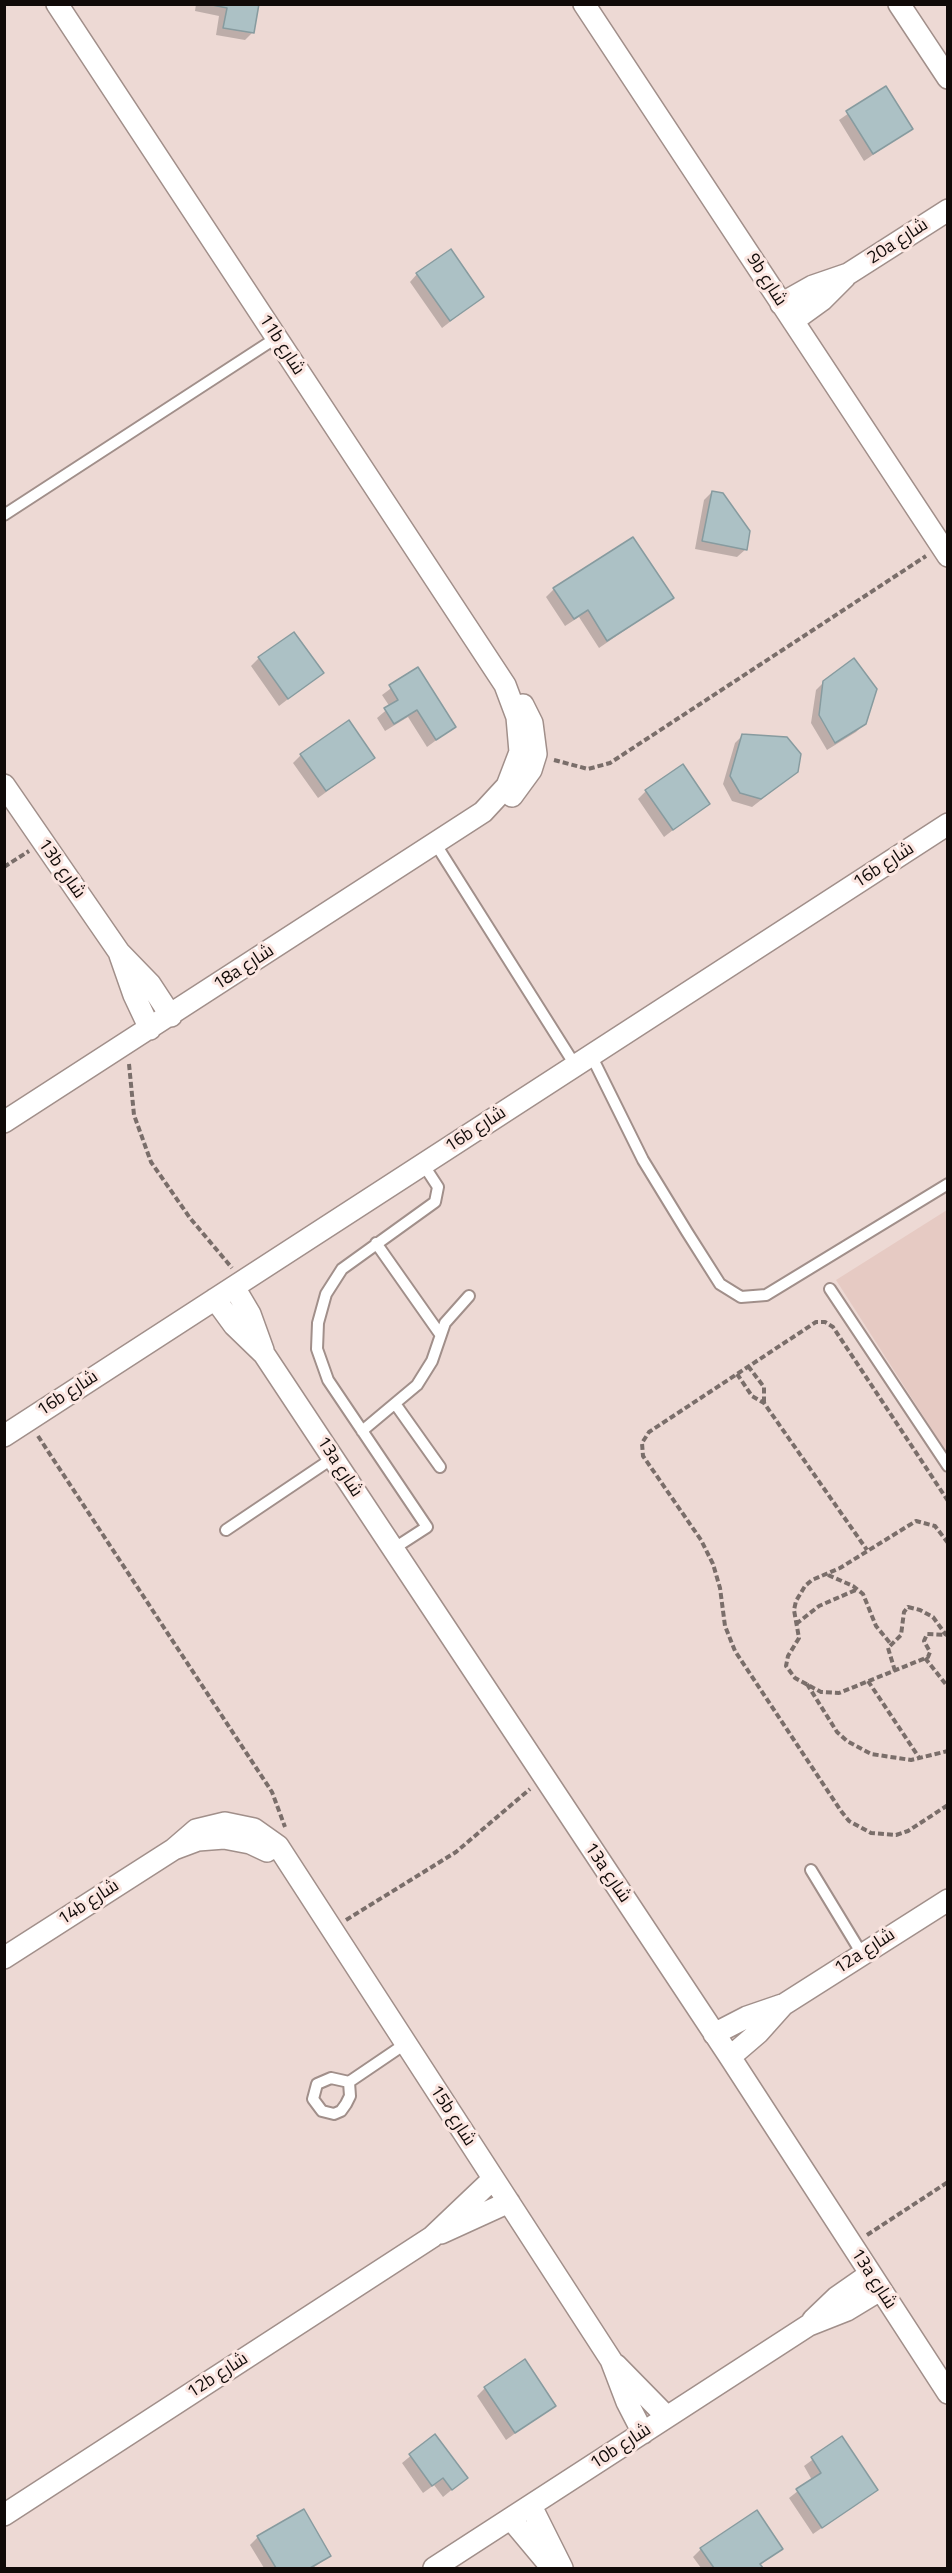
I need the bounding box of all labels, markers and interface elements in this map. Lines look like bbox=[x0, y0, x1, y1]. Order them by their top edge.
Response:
street label: 20a شارع bbox=[864, 214, 932, 270]
street label: 9b شارع bbox=[741, 250, 791, 310]
street label: 11b شارع bbox=[253, 310, 309, 380]
street label: 13b شارع bbox=[33, 835, 89, 903]
street label: 16b شارع bbox=[849, 838, 919, 894]
street label: 18a شارع bbox=[210, 940, 278, 996]
street label: 16b شارع bbox=[441, 1102, 511, 1158]
street label: 16b شارع bbox=[33, 1366, 103, 1422]
street label: 13a شارع bbox=[311, 1433, 367, 1501]
street label: 13a شارع bbox=[579, 1839, 635, 1907]
street label: 14b شارع bbox=[54, 1875, 124, 1931]
street label: 12a شارع bbox=[831, 1924, 899, 1980]
street label: 15b شارع bbox=[424, 2081, 480, 2151]
street label: 13a شارع bbox=[845, 2245, 901, 2313]
street label: 12b شارع bbox=[183, 2348, 253, 2404]
street label: 10b شارع bbox=[586, 2419, 656, 2475]

